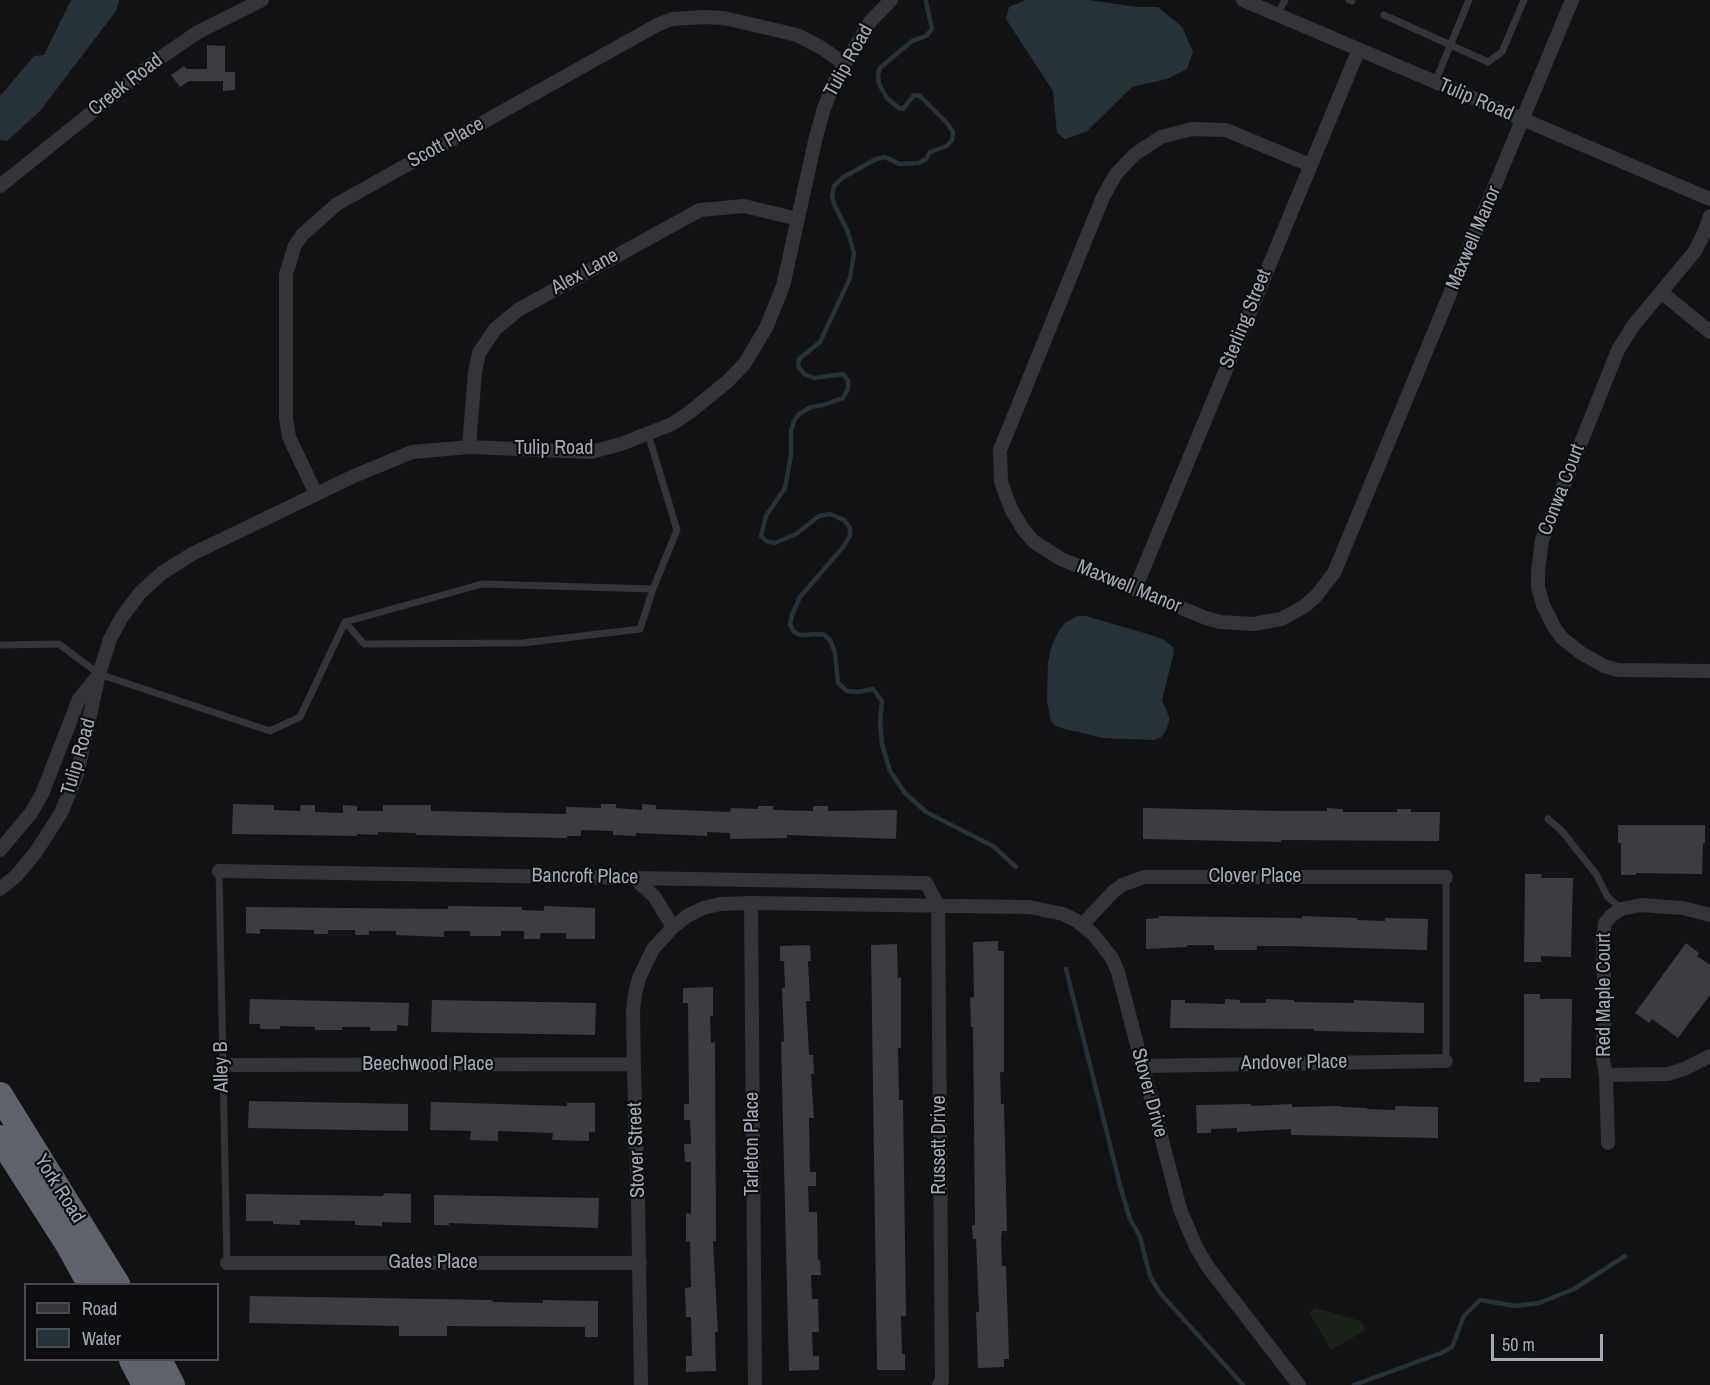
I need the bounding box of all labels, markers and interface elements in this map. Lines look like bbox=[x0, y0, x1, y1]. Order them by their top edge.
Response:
street label: Tulip Road bbox=[819, 21, 879, 101]
street label: Creek Road bbox=[84, 49, 168, 121]
street label: Tulip Road bbox=[1435, 74, 1517, 126]
street label: Scott Place bbox=[404, 112, 488, 174]
street label: Maxwell Manor bbox=[1441, 183, 1507, 293]
street label: Alex Lane bbox=[547, 244, 623, 300]
street label: Sterling Street bbox=[1215, 266, 1277, 372]
street label: Tulip Road bbox=[515, 437, 593, 461]
street label: Conwa Court bbox=[1534, 441, 1590, 539]
street label: Maxwell Manor bbox=[1073, 555, 1185, 619]
street label: Tulip Road bbox=[57, 716, 101, 798]
street label: Bancroft Place bbox=[531, 864, 639, 890]
street label: Clover Place bbox=[1209, 865, 1301, 889]
street label: Red Maple Court bbox=[1593, 933, 1617, 1057]
street label: Alley B bbox=[210, 1041, 234, 1093]
street label: Stover Drive bbox=[1126, 1046, 1172, 1140]
street label: Andover Place bbox=[1240, 1050, 1348, 1076]
street label: Beechwood Place bbox=[362, 1053, 494, 1077]
street label: Tarleton Place bbox=[741, 1092, 765, 1196]
street label: Russett Drive bbox=[928, 1095, 952, 1195]
street label: Stover Street bbox=[623, 1102, 651, 1198]
street label: York Road bbox=[29, 1150, 89, 1228]
street label: Gates Place bbox=[388, 1251, 478, 1275]
legend bbox=[24, 1283, 219, 1361]
text: Road bbox=[82, 1296, 117, 1321]
scale bar bbox=[1494, 1322, 1606, 1360]
text: Water bbox=[82, 1326, 121, 1351]
text: 50 m bbox=[1502, 1332, 1535, 1357]

